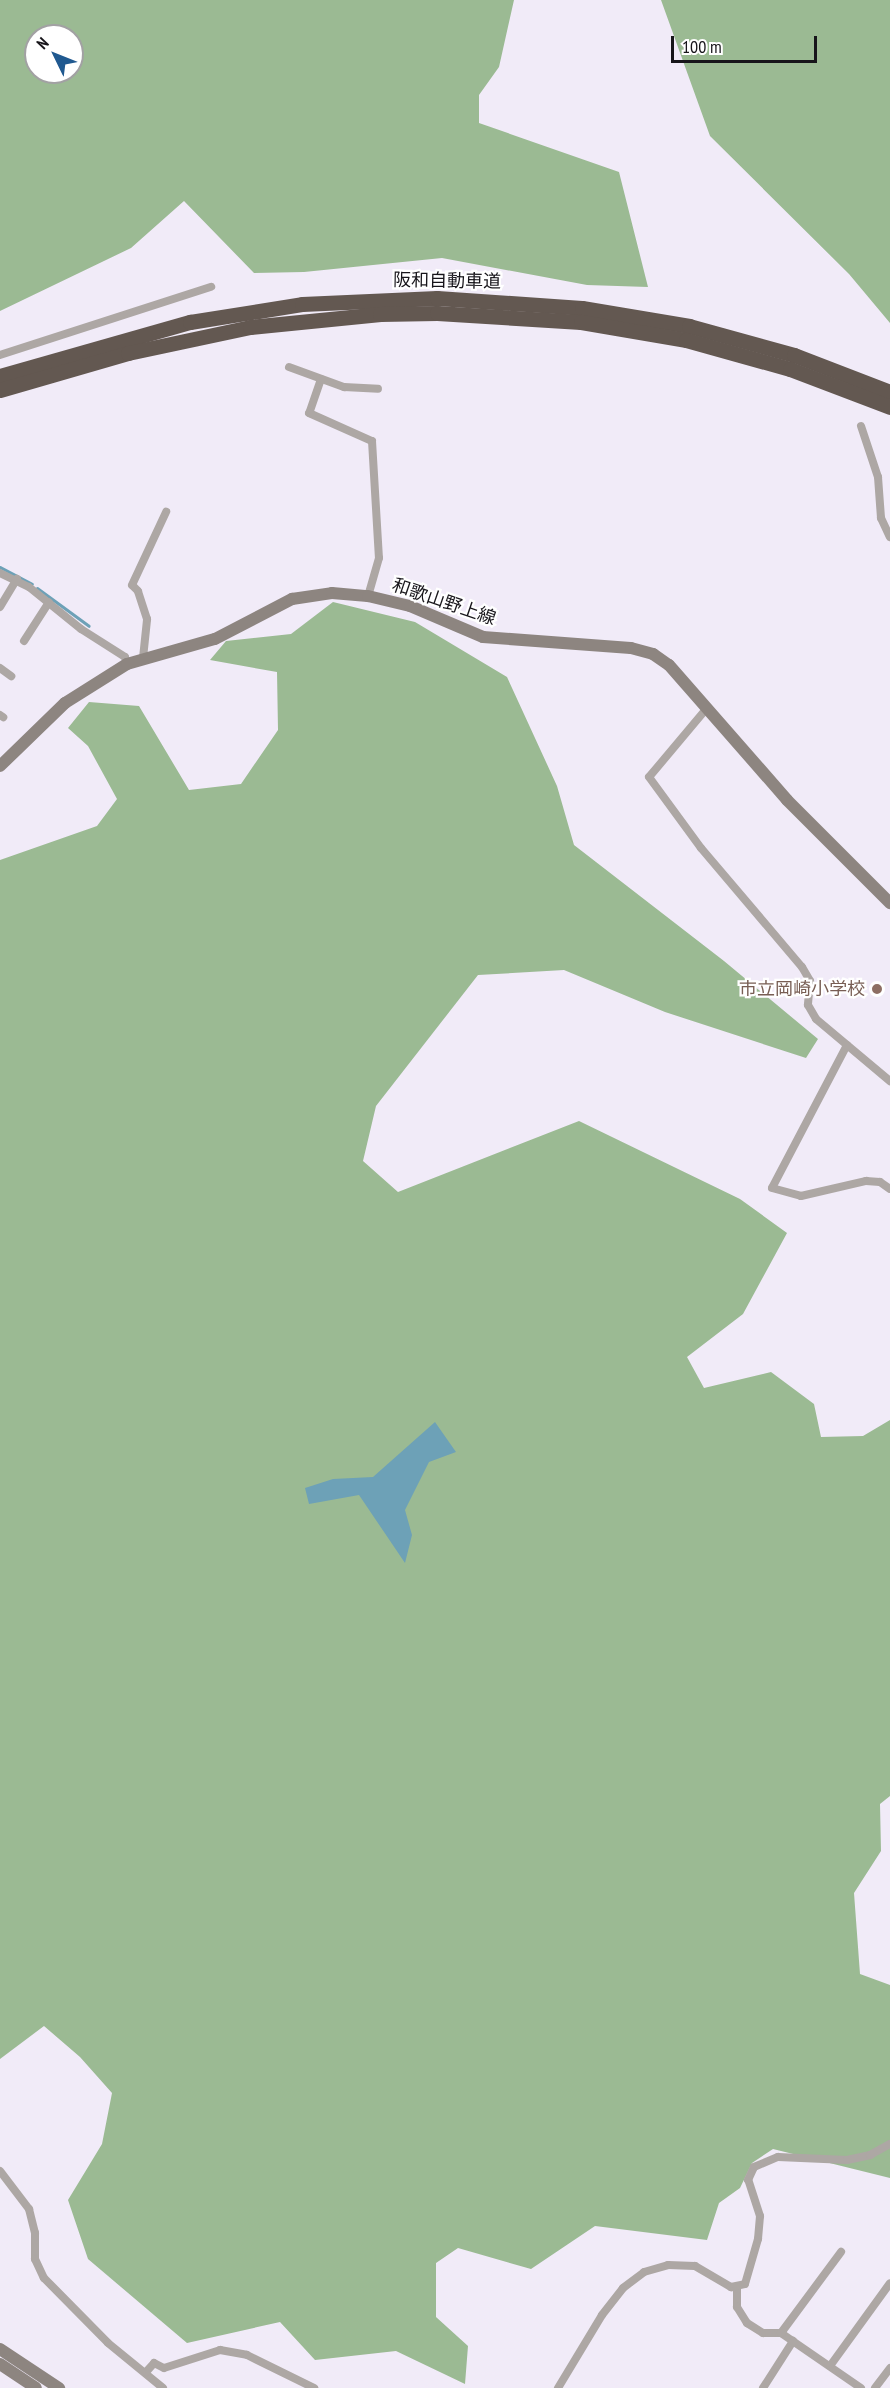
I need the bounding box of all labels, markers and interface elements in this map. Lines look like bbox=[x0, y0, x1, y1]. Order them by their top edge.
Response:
north arrow bbox=[24, 24, 84, 84]
scale bar bbox=[674, 24, 820, 62]
text: N bbox=[32, 33, 53, 53]
text: 100 m bbox=[682, 35, 722, 58]
street label: 阪和自動車道 bbox=[393, 269, 501, 293]
street label: 和歌山野上線 bbox=[389, 574, 499, 630]
place label: 市立岡崎小学校 bbox=[739, 978, 865, 1000]
marker: 市立岡崎小学校 bbox=[870, 982, 884, 996]

